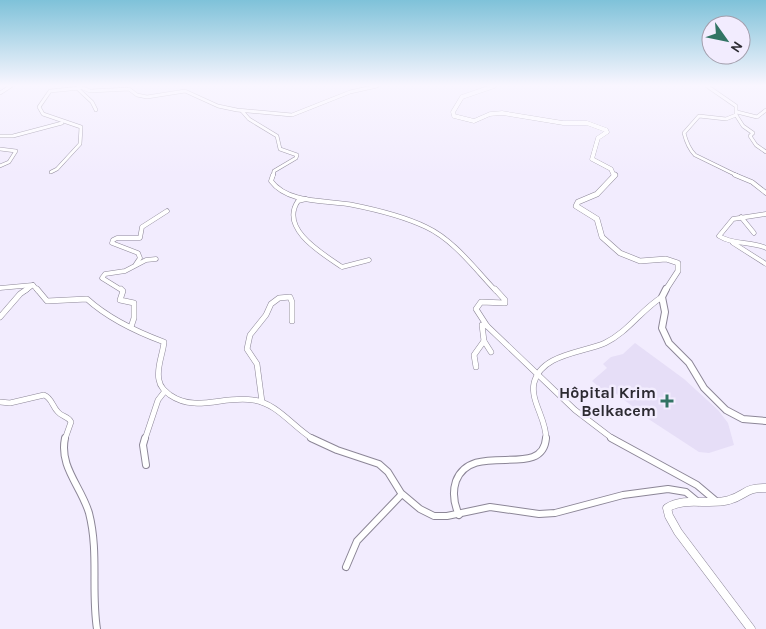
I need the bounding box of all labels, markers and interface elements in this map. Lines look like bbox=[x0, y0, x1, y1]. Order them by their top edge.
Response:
north arrow bbox=[701, 15, 751, 65]
text: N bbox=[727, 38, 746, 56]
place label: Hôpital Krim Belkacem bbox=[559, 383, 656, 420]
marker: Hôpital Krim Belkacem bbox=[660, 394, 674, 408]

